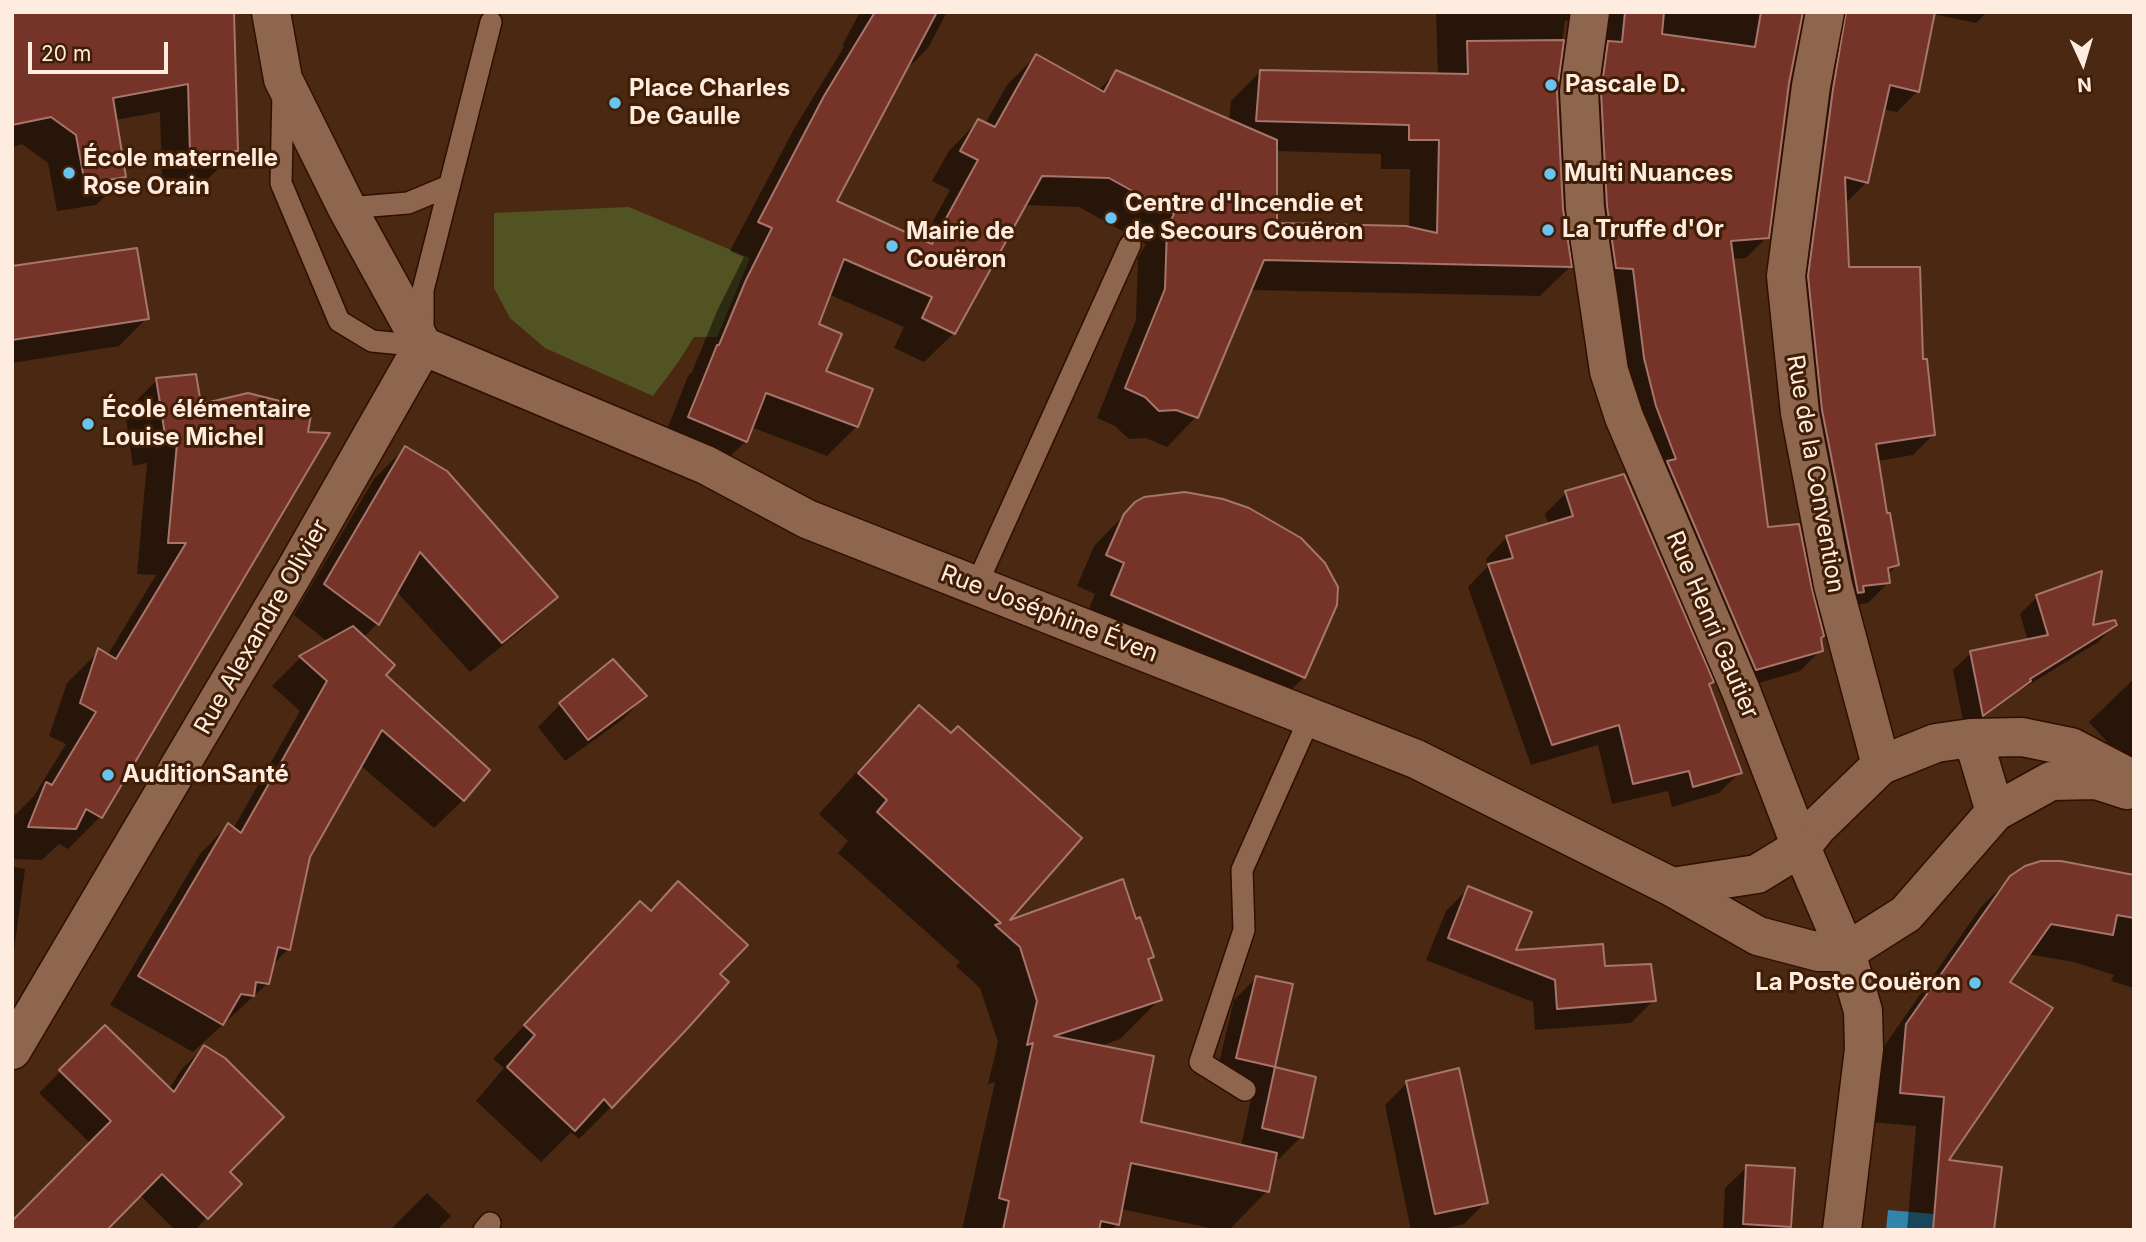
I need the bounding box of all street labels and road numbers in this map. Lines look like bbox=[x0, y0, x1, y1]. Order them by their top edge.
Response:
street label: Rue de la Convention bbox=[1780, 353, 1850, 595]
street label: Rue Alexandre Olivier bbox=[189, 514, 335, 740]
street label: Rue Henri Gautier bbox=[1660, 527, 1764, 723]
street label: Rue Joséphine Éven bbox=[936, 559, 1162, 669]

